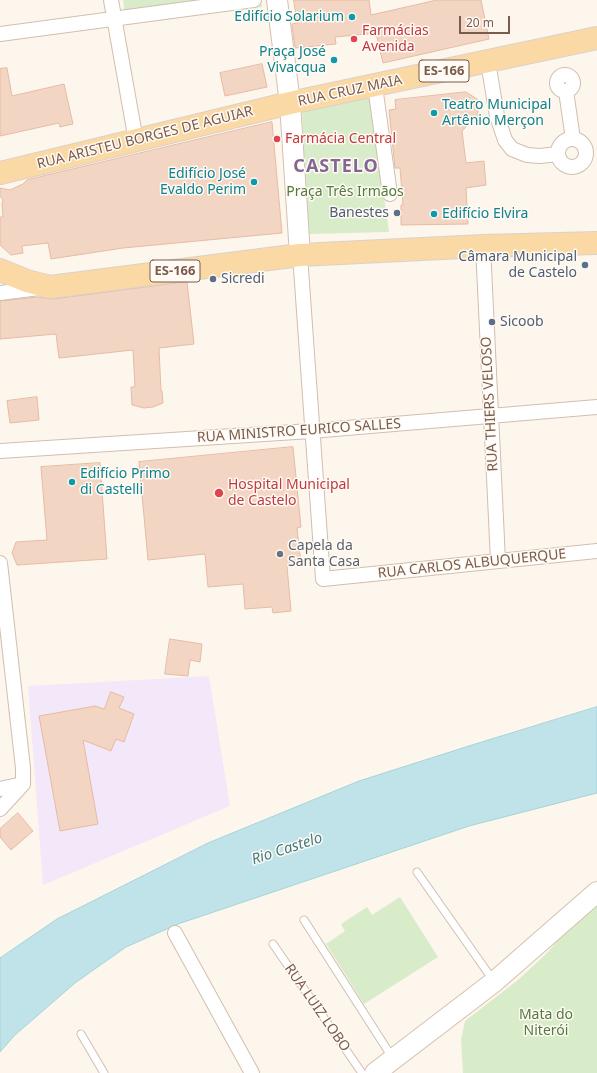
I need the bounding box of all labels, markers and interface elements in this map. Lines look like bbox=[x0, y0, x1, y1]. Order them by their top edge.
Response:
scale bar bbox=[461, 8, 512, 34]
place label: Edifício Solarium bbox=[234, 9, 344, 25]
marker: Edifício Solarium bbox=[347, 12, 357, 22]
text: 20 m bbox=[466, 14, 494, 31]
place label: Farmácias Avenida bbox=[362, 23, 429, 56]
marker: Farmácias Avenida bbox=[349, 34, 359, 44]
place label: Praça José Vivacqua bbox=[259, 44, 326, 76]
marker: Praça José Vivacqua bbox=[329, 55, 339, 65]
road number: ES-166 bbox=[419, 60, 469, 82]
street label: RUA CRUZ MAIA bbox=[296, 72, 404, 110]
place label: Teatro Municipal Artênio Merçon bbox=[442, 97, 551, 130]
street label: RUA ARISTEU BORGES DE AGUIAR bbox=[35, 103, 255, 173]
marker: Teatro Municipal Artênio Merçon bbox=[429, 108, 439, 118]
place label: Farmácia Central bbox=[285, 131, 396, 147]
marker: Farmácia Central bbox=[272, 134, 282, 144]
district label: CASTELO bbox=[293, 156, 379, 178]
place label: Edifício José Evaldo Perim bbox=[160, 166, 246, 198]
marker: Edifício José Evaldo Perim bbox=[249, 177, 259, 187]
park label: Praça Três Irmãos bbox=[286, 184, 404, 200]
place label: Banestes bbox=[329, 205, 389, 221]
place label: Edifício Elvira bbox=[442, 206, 528, 222]
marker: Banestes bbox=[392, 208, 402, 218]
marker: Edifício Elvira bbox=[429, 209, 439, 219]
place label: Câmara Municipal de Castelo bbox=[458, 249, 577, 282]
road number: ES-166 bbox=[150, 260, 200, 282]
marker: Câmara Municipal de Castelo bbox=[580, 260, 590, 270]
place label: Sicredi bbox=[221, 271, 265, 287]
marker: Sicredi bbox=[208, 274, 218, 284]
place label: Sicoob bbox=[500, 314, 544, 330]
marker: Sicoob bbox=[487, 317, 497, 327]
street label: RUA THIERS VELOSO bbox=[478, 336, 502, 472]
street label: RUA MINISTRO EURICO SALLES bbox=[196, 415, 402, 447]
place label: Edifício Primo di Castelli bbox=[80, 466, 170, 498]
marker: Edifício Primo di Castelli bbox=[67, 477, 77, 487]
place label: Hospital Municipal de Castelo bbox=[228, 477, 350, 510]
marker: Hospital Municipal de Castelo bbox=[213, 487, 225, 499]
place label: Capela da Santa Casa bbox=[288, 538, 360, 570]
street label: RUA CARLOS ALBUQUERQUE bbox=[377, 546, 567, 582]
marker: Capela da Santa Casa bbox=[275, 549, 285, 559]
water label: Rio Castelo bbox=[249, 829, 325, 869]
street label: RUA LUIZ LOBO bbox=[281, 961, 353, 1055]
park label: Mata do Niterói bbox=[519, 1007, 573, 1040]

